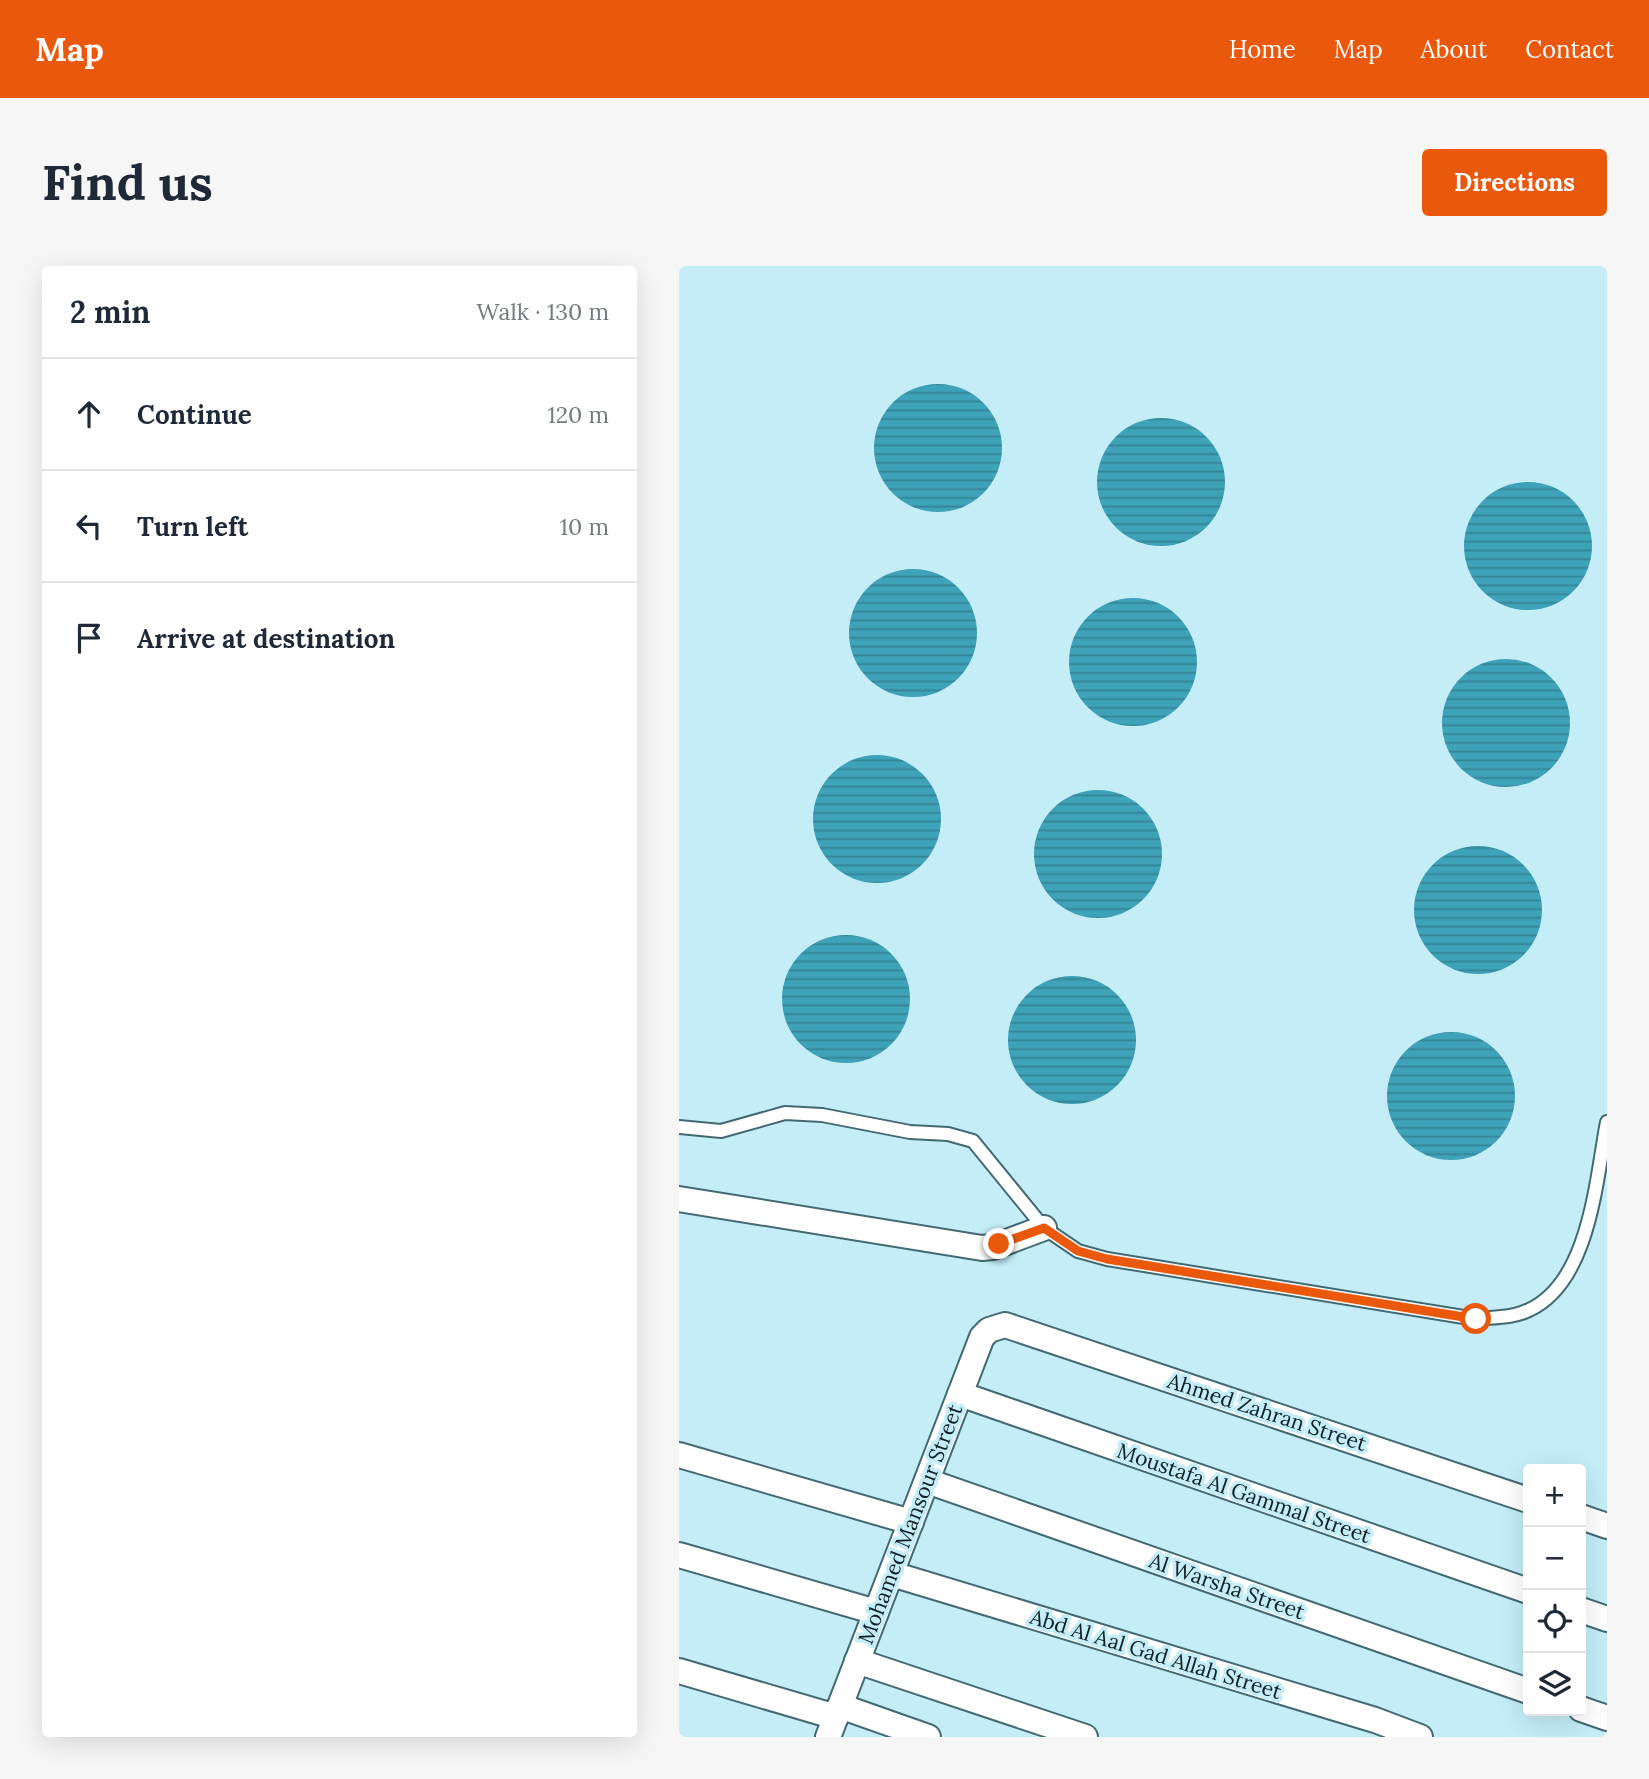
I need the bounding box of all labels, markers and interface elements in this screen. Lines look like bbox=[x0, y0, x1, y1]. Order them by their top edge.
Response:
text: Map bbox=[35, 28, 104, 70]
text: Home bbox=[1229, 34, 1296, 65]
text: Map bbox=[1334, 34, 1383, 65]
text: About bbox=[1421, 34, 1487, 65]
text: Contact bbox=[1525, 34, 1614, 65]
button: Directions bbox=[1422, 149, 1607, 216]
text: Find us bbox=[42, 151, 213, 213]
text: 2 min bbox=[70, 293, 150, 331]
text: Walk · 130 m bbox=[477, 297, 609, 326]
icon: ahead bbox=[70, 395, 108, 433]
text: Continue bbox=[137, 398, 252, 431]
text: 120 m bbox=[547, 400, 609, 429]
icon: left bbox=[70, 507, 108, 545]
text: Turn left bbox=[137, 510, 248, 543]
text: 10 m bbox=[560, 512, 609, 541]
icon: arrive bbox=[70, 619, 108, 657]
text: Arrive at destination bbox=[137, 622, 395, 655]
route end bbox=[983, 1228, 1014, 1259]
route start bbox=[1460, 1303, 1491, 1334]
street label: Ahmed Zahran Street bbox=[1163, 1367, 1371, 1457]
street label: Mohamed Mansour Street bbox=[852, 1400, 969, 1648]
street label: Moustafa Al Gammal Street bbox=[1114, 1437, 1375, 1549]
map controls bbox=[1523, 1464, 1586, 1716]
button: + bbox=[1523, 1464, 1586, 1527]
button: − bbox=[1523, 1527, 1586, 1590]
street label: Al Warsha Street bbox=[1145, 1546, 1309, 1626]
button: locate bbox=[1523, 1590, 1586, 1653]
street label: Abd Al Aal Gad Allah Street bbox=[1026, 1603, 1286, 1705]
button: layers bbox=[1523, 1653, 1586, 1716]

